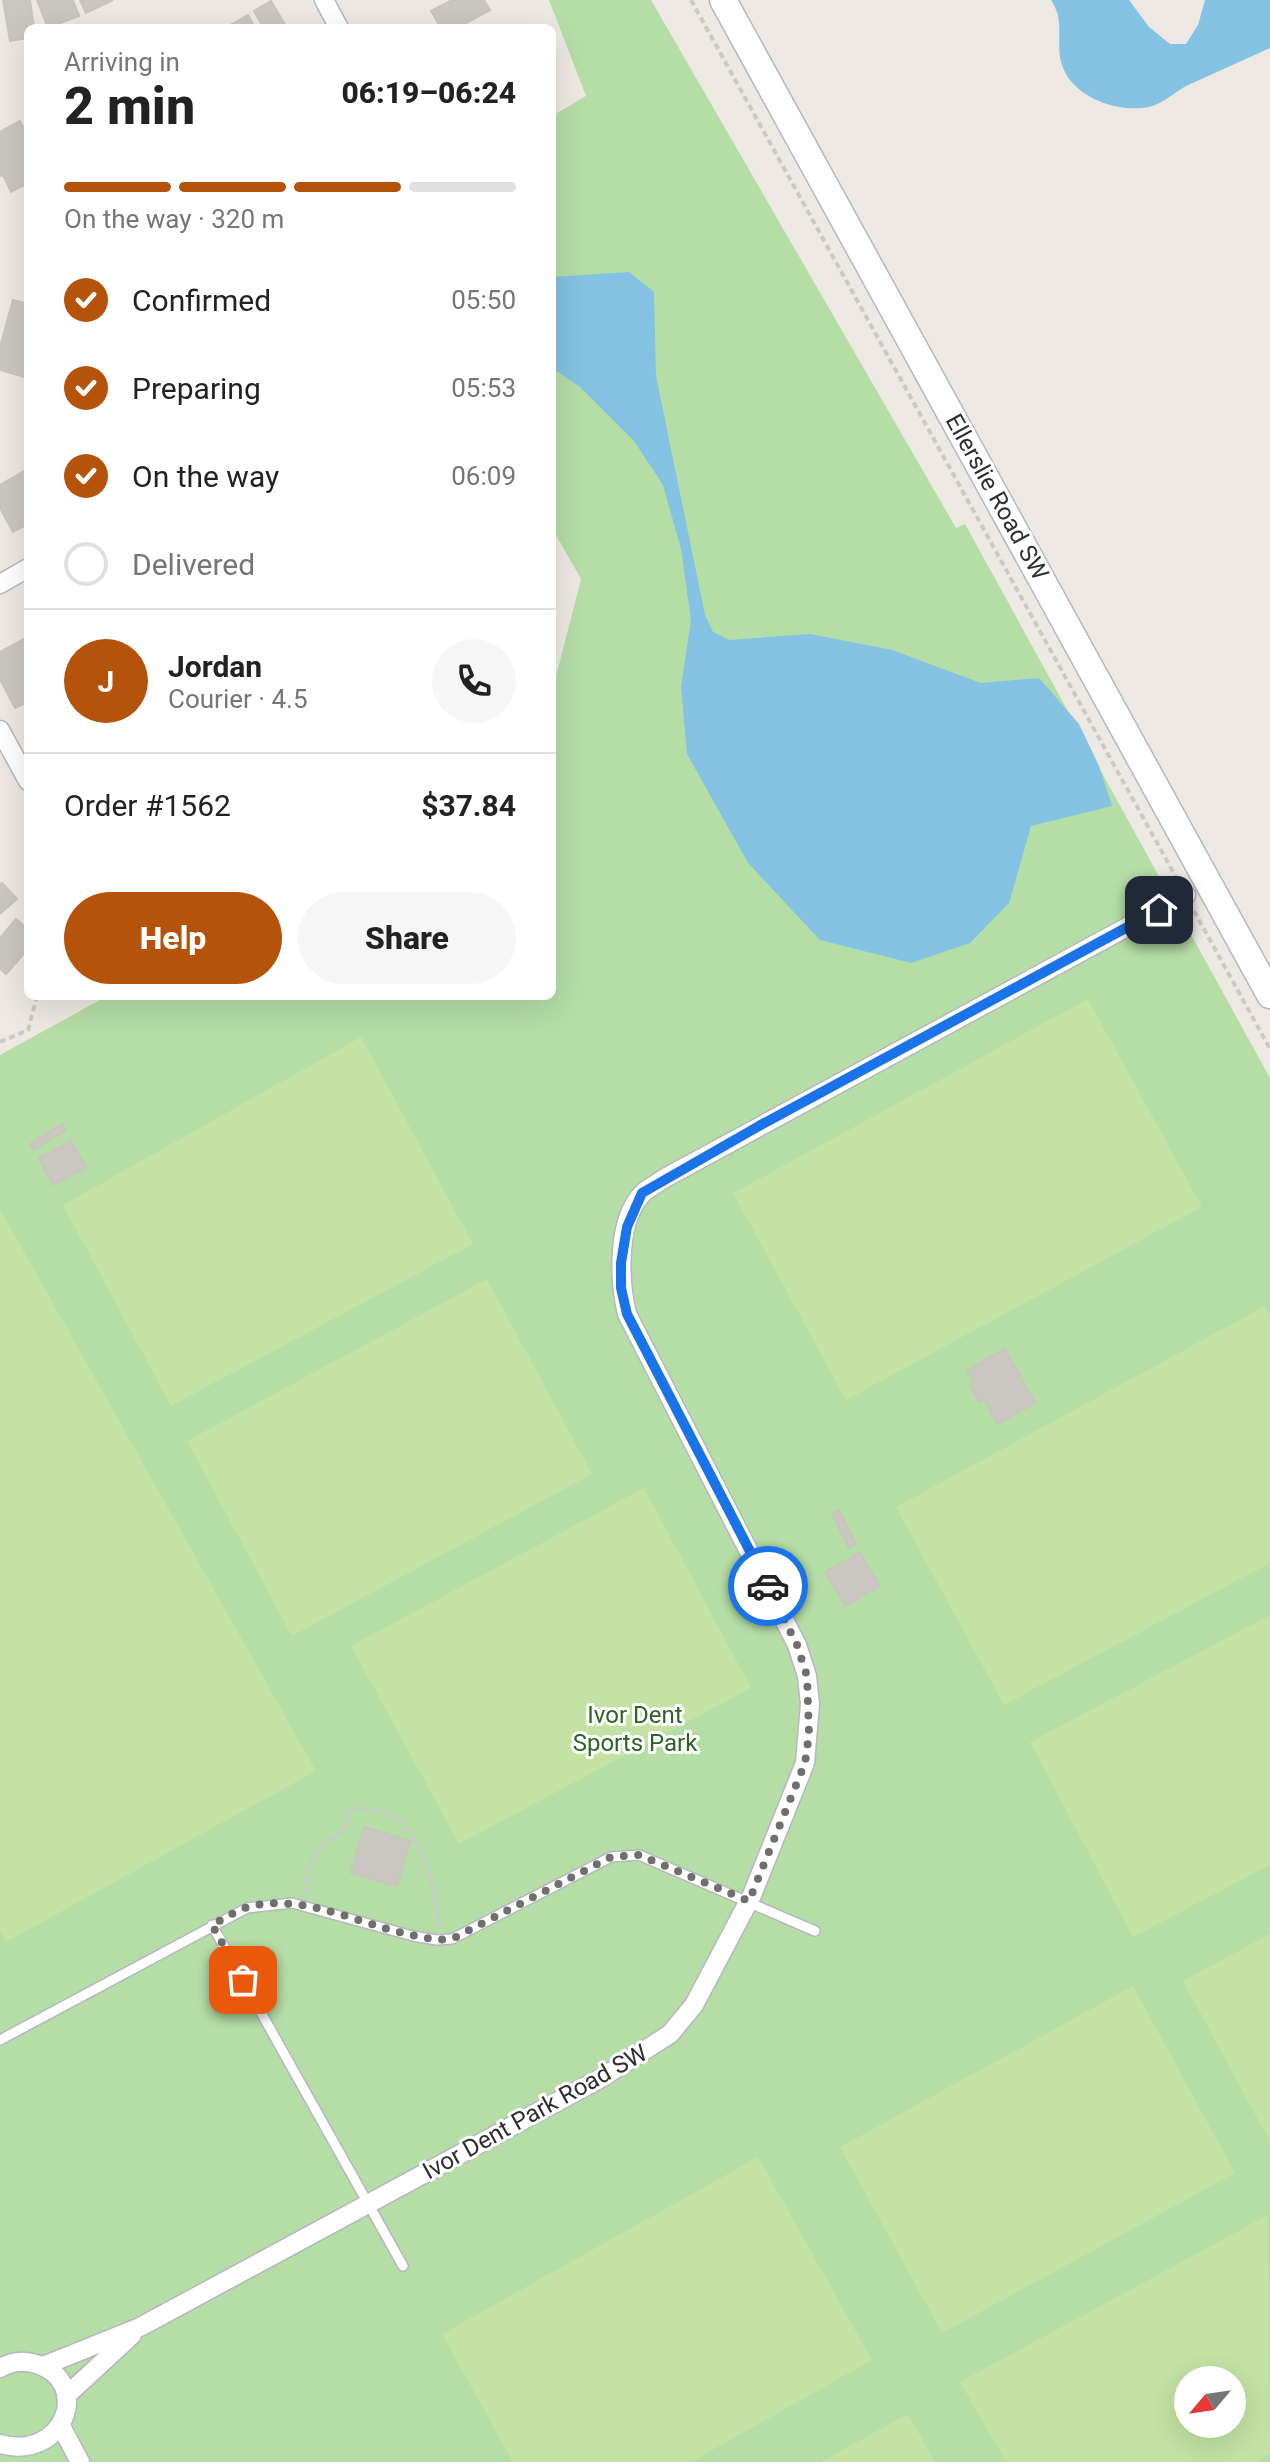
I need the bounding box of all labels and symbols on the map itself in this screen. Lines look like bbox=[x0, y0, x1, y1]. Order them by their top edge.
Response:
street label: Ellerslie Road SW bbox=[940, 409, 1054, 585]
pin bbox=[1125, 876, 1193, 944]
courier bbox=[728, 1546, 808, 1626]
park label: Ivor Dent Sports Park bbox=[573, 1701, 698, 1757]
pin bbox=[209, 1946, 277, 2014]
street label: Ivor Dent Park Road SW bbox=[418, 2039, 652, 2185]
north arrow bbox=[1174, 2366, 1246, 2438]

